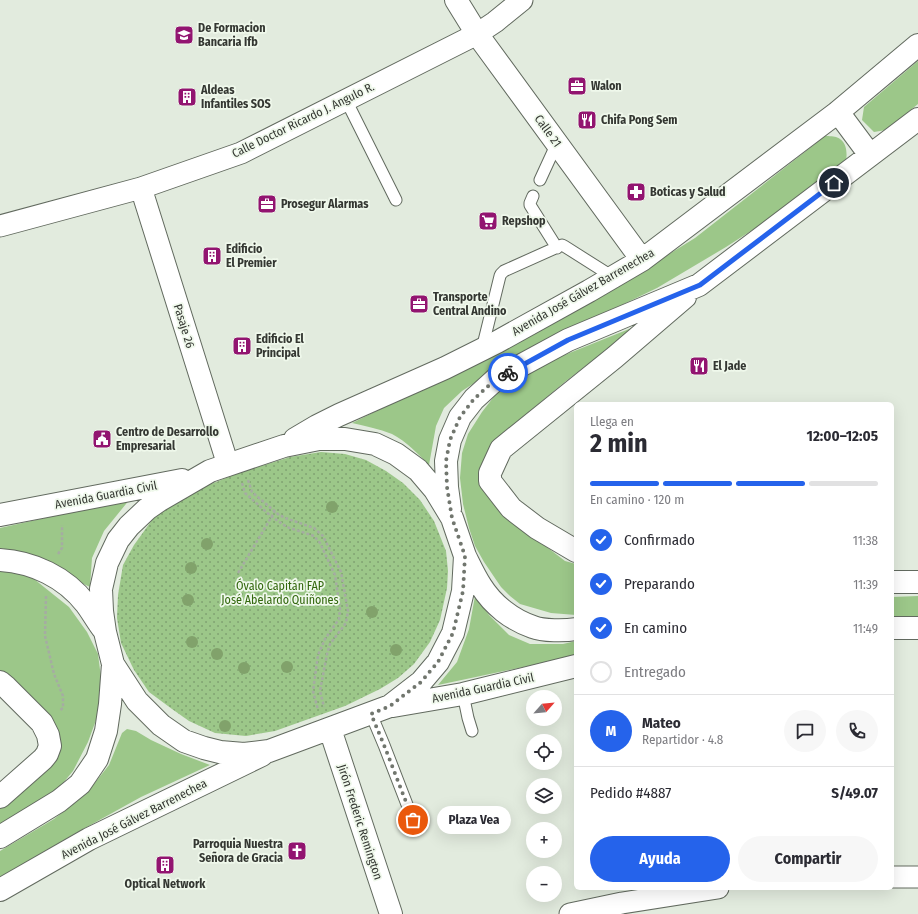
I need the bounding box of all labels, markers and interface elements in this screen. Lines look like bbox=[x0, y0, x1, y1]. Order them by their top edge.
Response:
place label: De Formacion Bancaria Ifb bbox=[198, 21, 266, 49]
school or university icon: De Formacion Bancaria Ifb bbox=[173, 24, 195, 46]
office icon: Walon bbox=[566, 75, 588, 97]
street label: Calle Doctor Ricardo J. Angulo R. bbox=[230, 79, 377, 161]
place label: Walon bbox=[591, 79, 622, 93]
place label: Aldeas Infantiles SOS bbox=[200, 83, 271, 111]
building icon: Aldeas Infantiles SOS bbox=[176, 86, 198, 108]
restaurant icon: Chifa Pong Sem bbox=[576, 109, 598, 131]
street label: Calle 21 bbox=[532, 112, 564, 150]
place label: Chifa Pong Sem bbox=[601, 113, 678, 127]
pin bbox=[817, 166, 851, 200]
icon: home bbox=[823, 172, 845, 194]
pharmacy icon: Boticas y Salud bbox=[625, 181, 647, 203]
place label: Boticas y Salud bbox=[650, 185, 726, 199]
office icon: Prosegur Alarmas bbox=[256, 193, 278, 215]
place label: Prosegur Alarmas bbox=[281, 197, 369, 211]
supermarket icon: Repshop bbox=[477, 210, 499, 232]
place label: Repshop bbox=[502, 214, 546, 228]
place label: Edificio El Premier bbox=[226, 242, 277, 270]
building icon: Edificio El Premier bbox=[201, 245, 223, 267]
street label: Avenida José Gálvez Barrenechea bbox=[509, 245, 657, 338]
place label: Transporte Central Andino bbox=[433, 290, 507, 318]
office icon: Transporte Central Andino bbox=[408, 293, 430, 315]
street label: Pasaje 26 bbox=[171, 302, 197, 350]
place label: Edificio El Principal bbox=[256, 332, 304, 360]
building icon: Edificio El Principal bbox=[231, 335, 253, 357]
courier bbox=[488, 353, 528, 393]
restaurant icon: El Jade bbox=[688, 355, 710, 377]
place label: El Jade bbox=[713, 359, 746, 373]
icon: bike bbox=[497, 362, 519, 384]
text: Llega en bbox=[590, 414, 634, 429]
place label: Centro de Desarrollo Empresarial bbox=[116, 425, 219, 453]
text: 12:00–12:05 bbox=[807, 427, 878, 445]
public building icon: Centro de Desarrollo Empresarial bbox=[91, 428, 113, 450]
text: 2 min bbox=[590, 428, 648, 459]
street label: Avenida Guardia Civil bbox=[54, 478, 158, 512]
text: En camino · 120 m bbox=[590, 492, 684, 507]
icon: check bbox=[590, 529, 612, 551]
text: Confirmado bbox=[624, 531, 695, 549]
text: 11:38 bbox=[853, 533, 878, 548]
icon: check bbox=[590, 573, 612, 595]
text: Preparando bbox=[624, 575, 695, 593]
text: 11:39 bbox=[853, 577, 878, 592]
park label: Óvalo Capitán FAP José Abelardo Quiñones bbox=[221, 578, 339, 607]
icon: check bbox=[590, 617, 612, 639]
text: En camino bbox=[624, 619, 687, 637]
text: 11:49 bbox=[853, 621, 878, 636]
text: Entregado bbox=[624, 663, 686, 681]
street label: Avenida Guardia Civil bbox=[431, 670, 535, 706]
north arrow bbox=[526, 690, 562, 726]
map controls bbox=[526, 690, 562, 902]
button: chat bbox=[784, 710, 826, 752]
button: phone bbox=[836, 710, 878, 752]
text: Mateo bbox=[642, 714, 681, 732]
text: M bbox=[606, 722, 616, 740]
text: Repartidor · 4.8 bbox=[642, 732, 723, 747]
button: locate bbox=[526, 734, 562, 770]
street label: Jirón Frederic Remington bbox=[335, 762, 385, 882]
street label: Avenida José Gálvez Barrenechea bbox=[59, 776, 209, 862]
button: layers bbox=[526, 778, 562, 814]
text: Pedido #4887 bbox=[590, 784, 671, 802]
text: S/49.07 bbox=[831, 784, 878, 802]
pin bbox=[396, 803, 430, 837]
callout: Plaza Vea bbox=[437, 806, 511, 834]
icon: bag bbox=[402, 809, 424, 831]
text: Plaza Vea bbox=[449, 812, 499, 827]
button: + bbox=[526, 822, 562, 858]
button: Ayuda bbox=[590, 836, 730, 882]
button: Compartir bbox=[738, 836, 878, 882]
place label: Parroquia Nuestra Señora de Gracia bbox=[193, 837, 283, 865]
church icon: Parroquia Nuestra Señora de Gracia bbox=[286, 840, 308, 862]
building icon: Optical Network bbox=[154, 854, 176, 876]
button: − bbox=[526, 866, 562, 902]
place label: Optical Network bbox=[125, 877, 206, 891]

